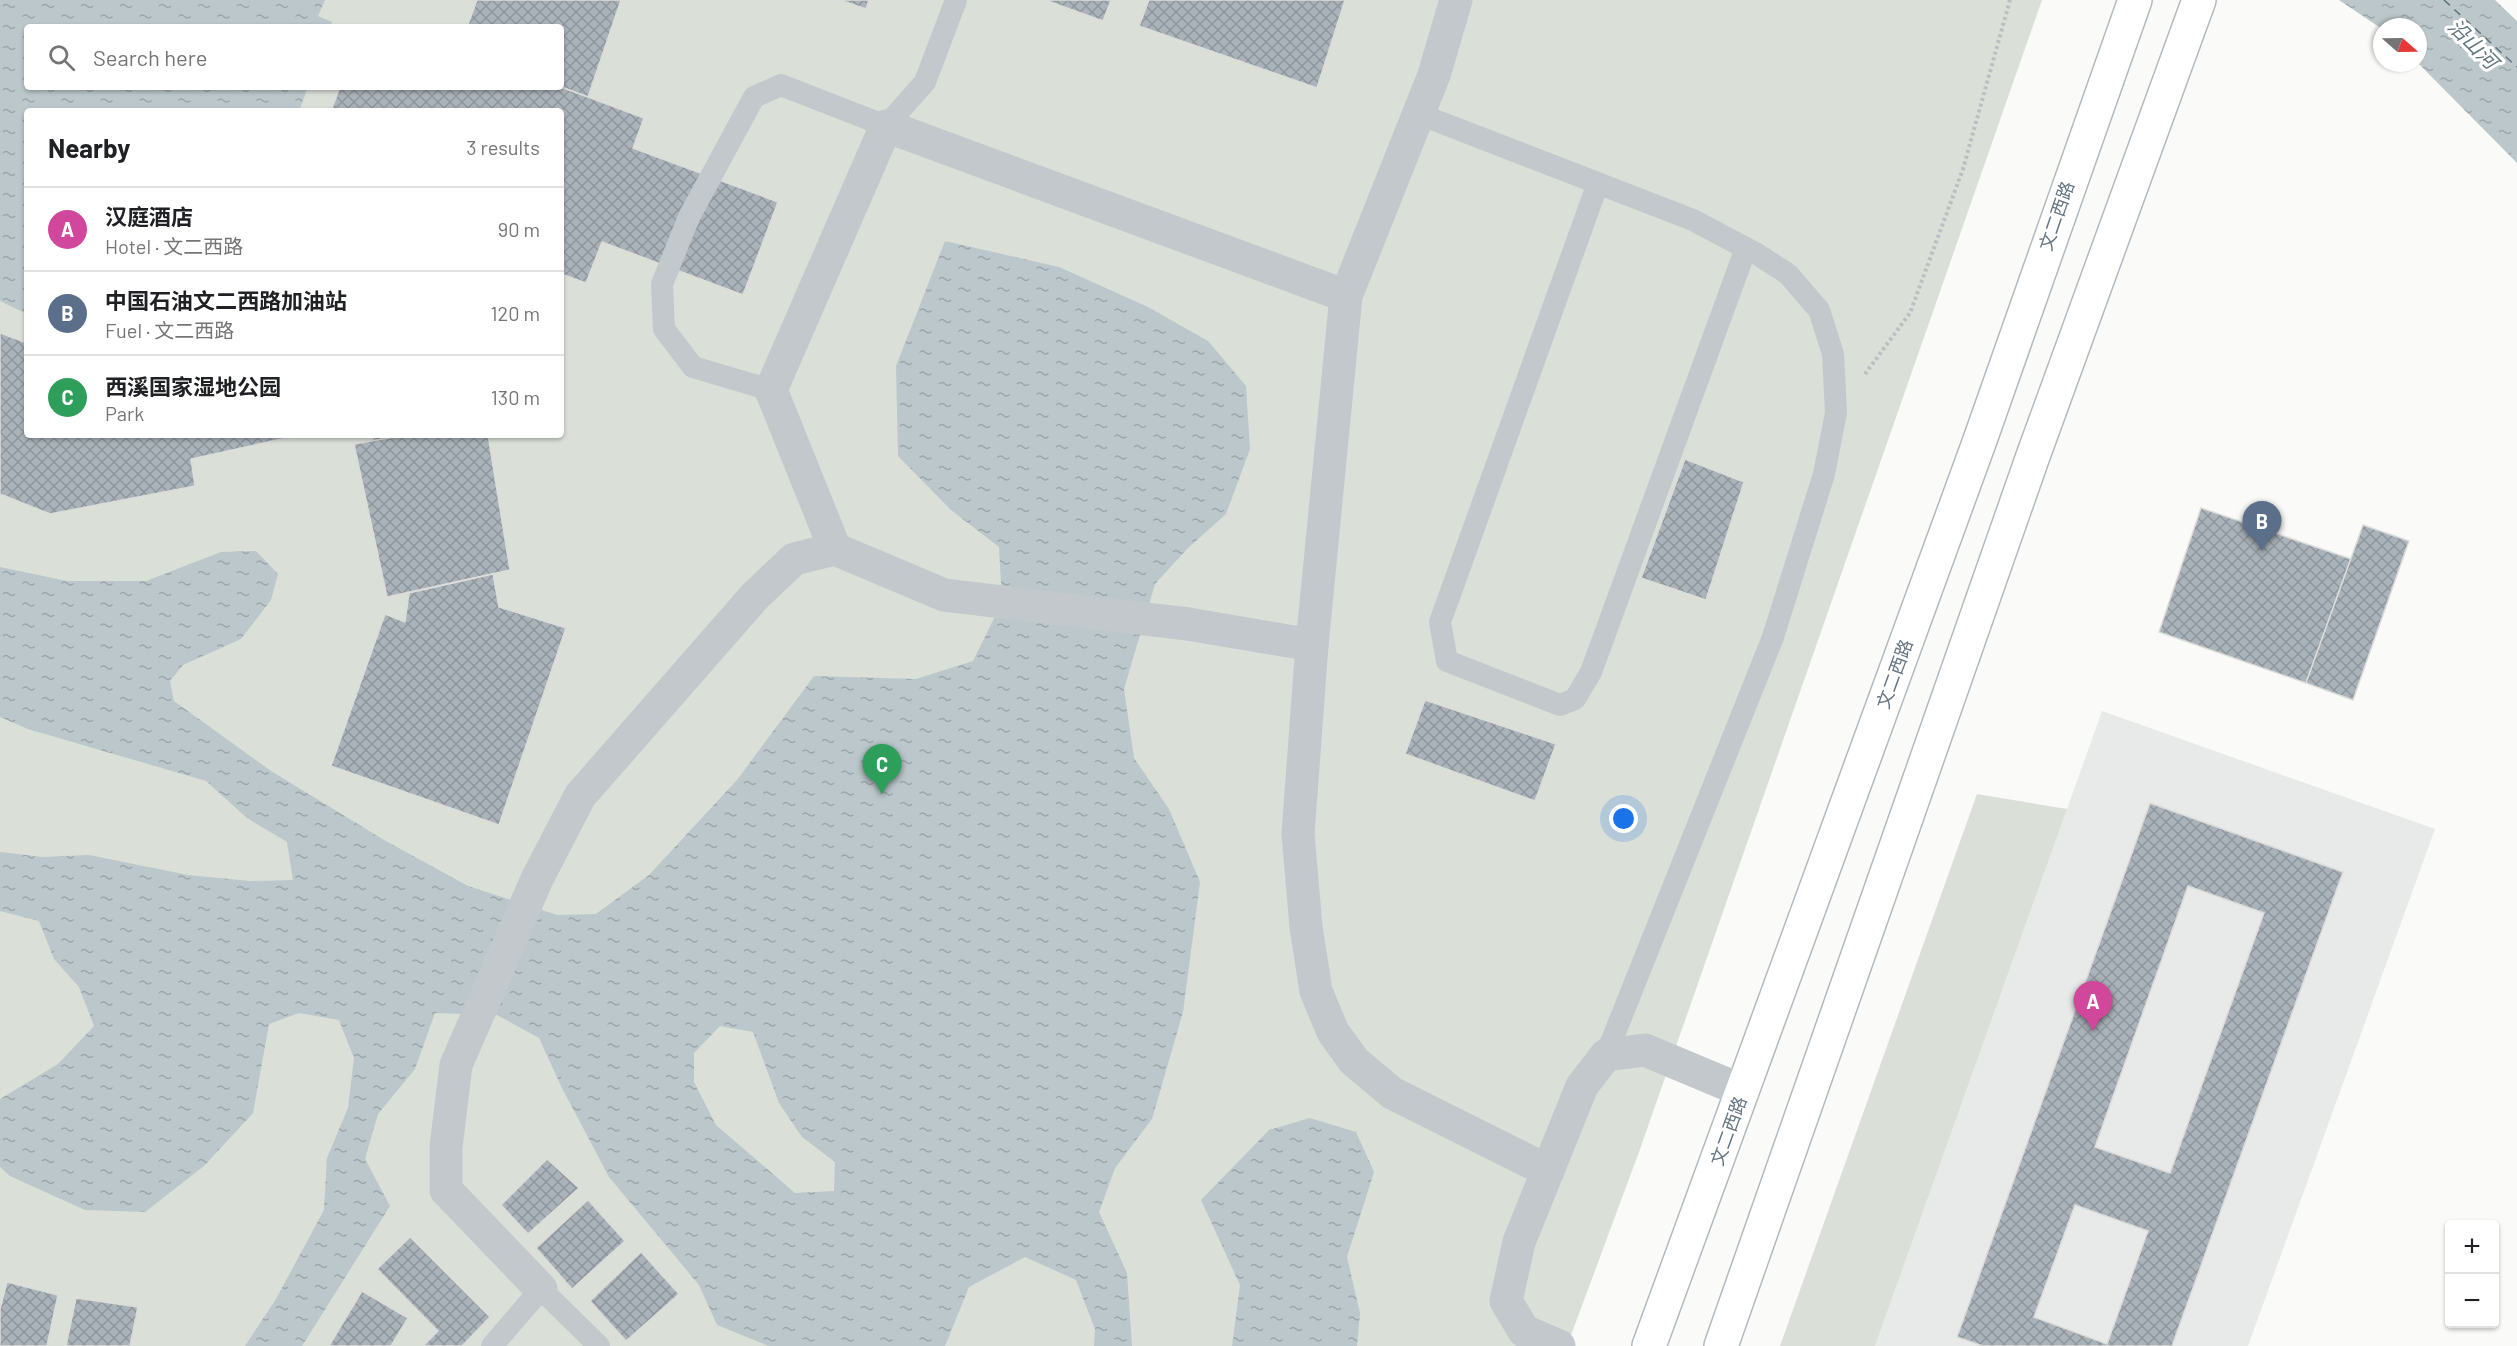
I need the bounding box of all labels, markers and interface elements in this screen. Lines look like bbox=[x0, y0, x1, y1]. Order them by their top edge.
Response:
water label: 沿山河 bbox=[2444, 14, 2506, 76]
north arrow bbox=[2373, 18, 2427, 72]
search box bbox=[24, 24, 564, 90]
icon: search bbox=[45, 41, 78, 74]
text: Search here bbox=[93, 44, 207, 70]
text: Nearby bbox=[48, 132, 130, 163]
text: 3 results bbox=[466, 135, 540, 159]
street label: 文二西路 bbox=[2034, 178, 2078, 253]
text: 汉庭酒店 bbox=[105, 203, 193, 229]
text: A bbox=[61, 217, 74, 241]
text: 90 m bbox=[498, 217, 540, 241]
text: Hotel · 文二西路 bbox=[105, 234, 243, 258]
text: 中国石油文二西路加油站 bbox=[105, 287, 347, 313]
text: B bbox=[61, 301, 74, 325]
text: 120 m bbox=[490, 301, 540, 325]
text: Fuel · 文二西路 bbox=[105, 318, 234, 342]
text: 西溪国家湿地公园 bbox=[105, 373, 281, 399]
text: C bbox=[61, 385, 74, 409]
text: 130 m bbox=[491, 385, 540, 409]
text: Park bbox=[105, 401, 144, 425]
pin: B bbox=[2242, 502, 2282, 551]
street label: 文二西路 bbox=[1871, 636, 1917, 711]
pin: C bbox=[862, 744, 902, 794]
your location bbox=[1609, 804, 1638, 833]
pin: A bbox=[2074, 982, 2112, 1031]
street label: 文二西路 bbox=[1705, 1093, 1751, 1168]
map controls bbox=[2445, 1220, 2499, 1328]
button: + bbox=[2445, 1220, 2499, 1274]
button: − bbox=[2445, 1274, 2499, 1328]

